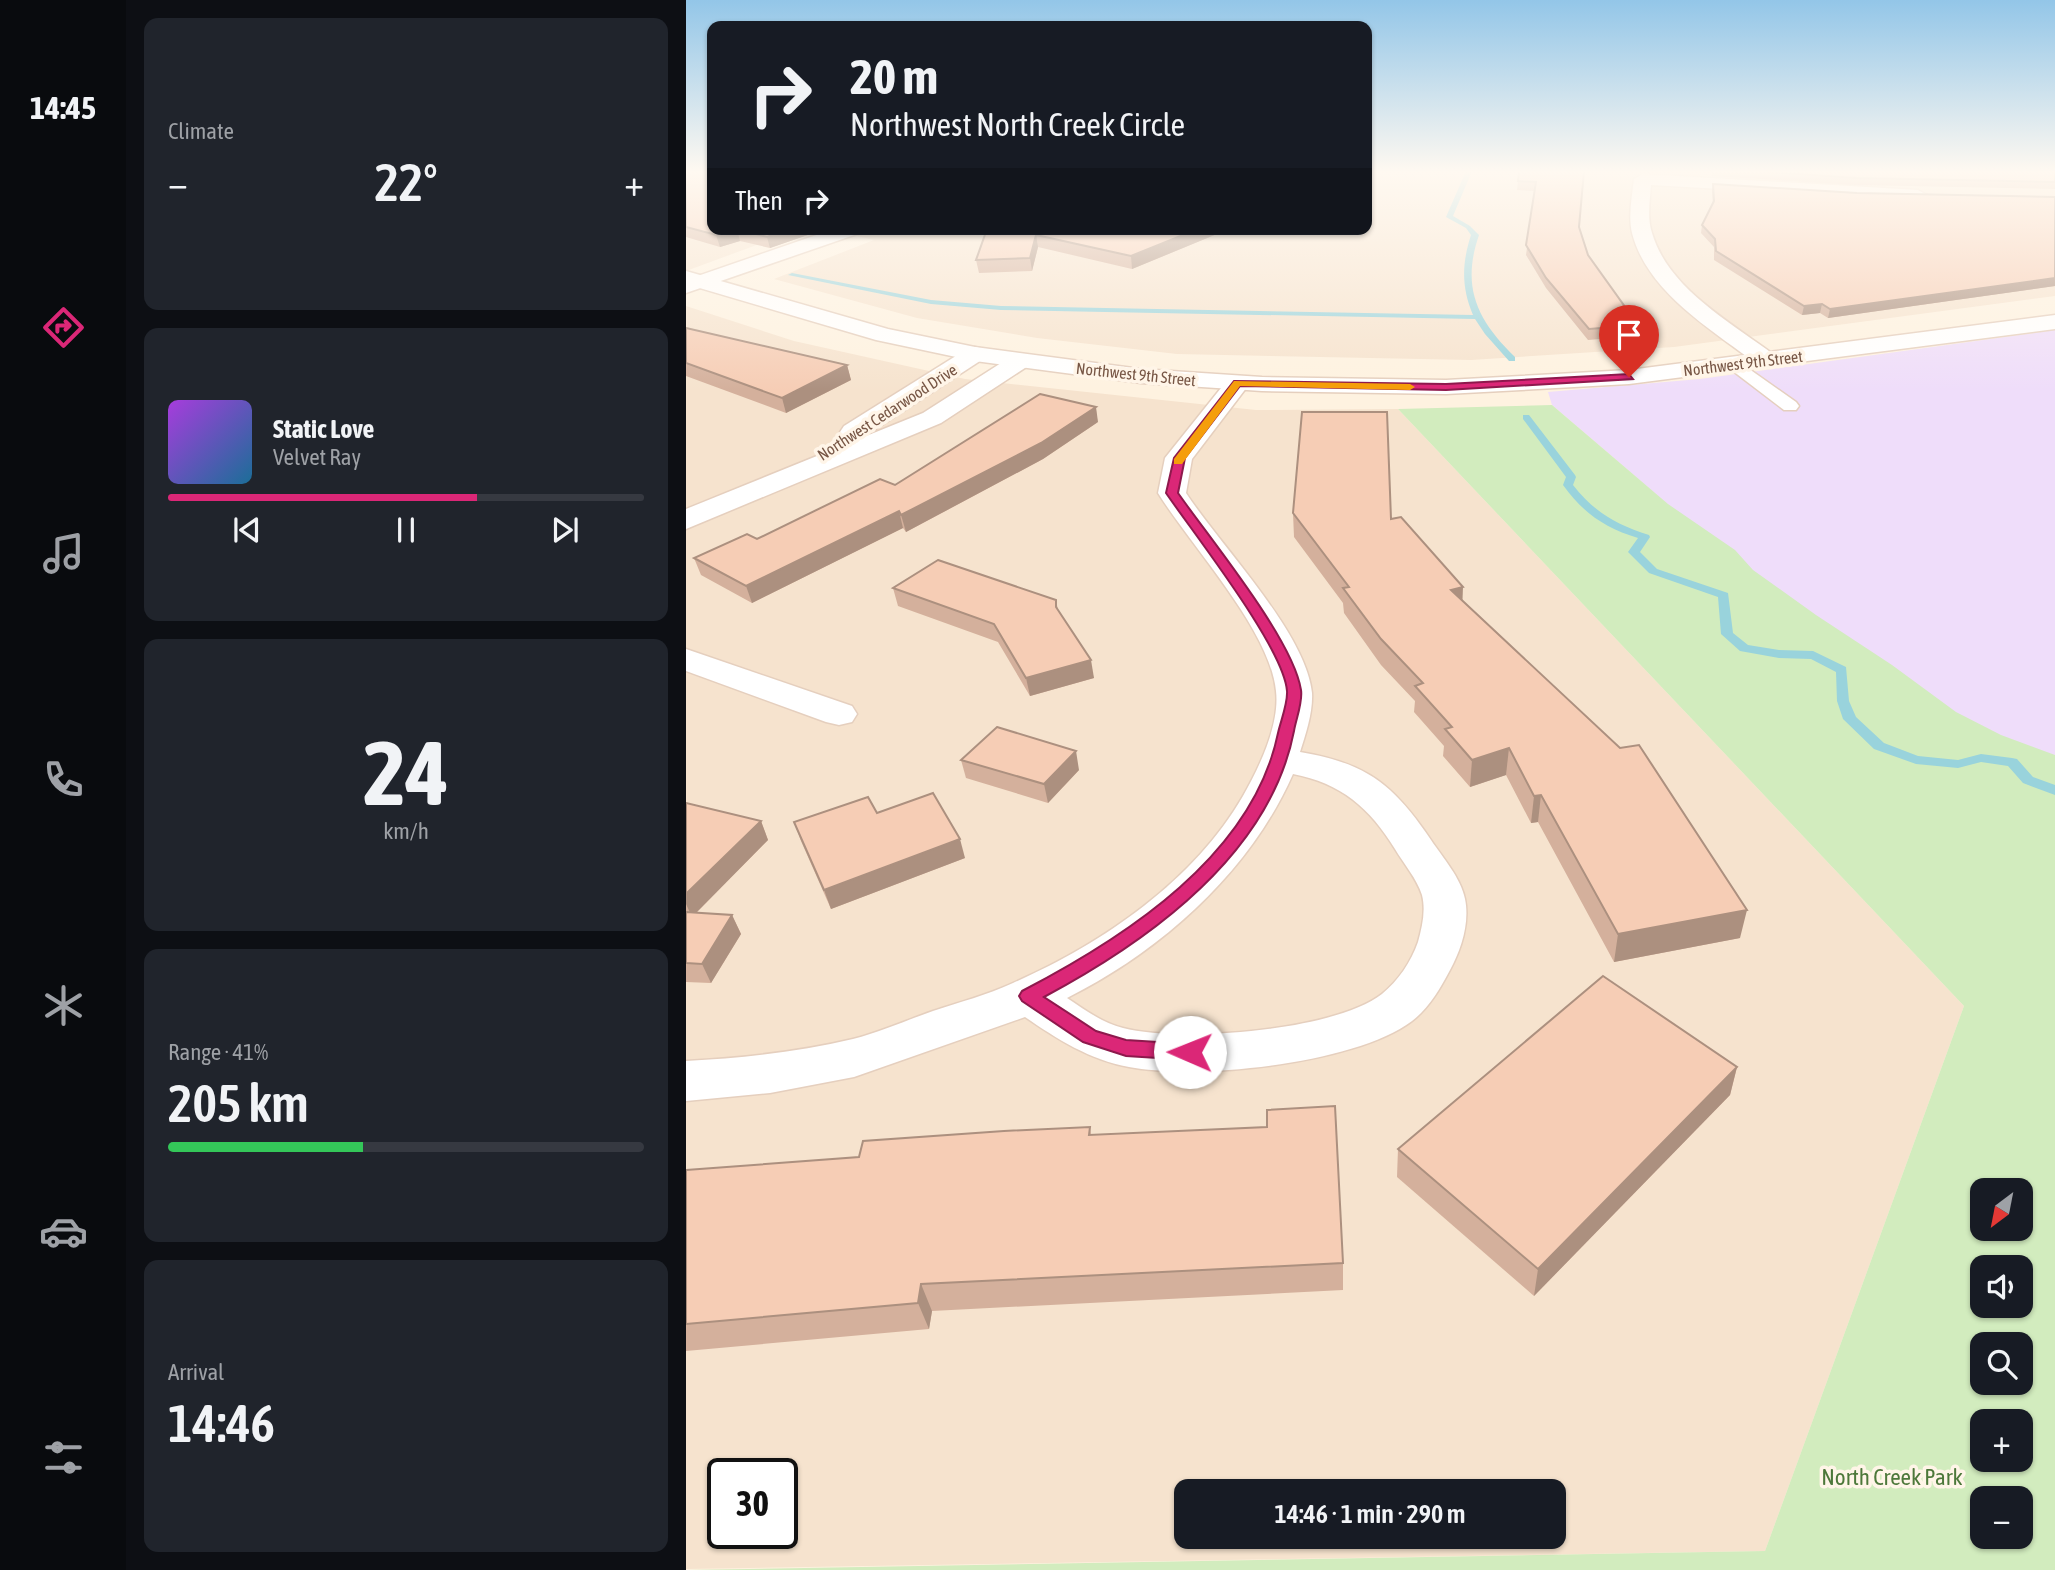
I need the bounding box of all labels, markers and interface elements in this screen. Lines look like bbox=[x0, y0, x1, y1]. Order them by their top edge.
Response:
text: 20 m bbox=[850, 48, 938, 104]
icon: right bbox=[735, 49, 826, 140]
text: 14:45 bbox=[30, 89, 96, 126]
text: Northwest North Creek Circle bbox=[850, 106, 1185, 143]
text: Climate bbox=[168, 118, 234, 144]
text: 22° bbox=[374, 152, 438, 212]
text: − bbox=[168, 161, 188, 204]
text: + bbox=[624, 161, 644, 204]
icon: right bbox=[797, 182, 835, 220]
text: Then bbox=[735, 186, 783, 216]
icon: directions bbox=[39, 303, 88, 352]
pin bbox=[1599, 305, 1659, 377]
icon: arrive bbox=[1610, 316, 1648, 354]
street label: Northwest 9th Street bbox=[1682, 347, 1804, 379]
street label: Northwest 9th Street bbox=[1075, 359, 1197, 389]
street label: Northwest Cedarwood Drive bbox=[814, 360, 960, 464]
text: Static Love bbox=[273, 414, 374, 444]
text: Velvet Ray bbox=[273, 444, 361, 470]
icon: previous bbox=[228, 511, 266, 549]
icon: pause bbox=[387, 511, 425, 549]
icon: next bbox=[546, 511, 584, 549]
icon: music bbox=[39, 529, 88, 578]
text: 24 bbox=[363, 720, 449, 824]
icon: phone bbox=[39, 755, 88, 804]
text: km/h bbox=[383, 818, 429, 844]
icon: climate bbox=[39, 981, 88, 1030]
position arrow bbox=[1153, 1015, 1227, 1089]
text: Range · 41% bbox=[168, 1039, 268, 1065]
text: 205 km bbox=[168, 1073, 309, 1133]
north arrow bbox=[1970, 1178, 2034, 1241]
map controls bbox=[1970, 1178, 2033, 1549]
icon: car bbox=[39, 1207, 88, 1256]
button: sound bbox=[1970, 1255, 2033, 1318]
button: search bbox=[1970, 1332, 2033, 1395]
text: Arrival bbox=[168, 1359, 224, 1385]
text: 14:46 bbox=[168, 1393, 275, 1453]
button: + bbox=[1970, 1409, 2033, 1472]
icon: filters bbox=[39, 1433, 88, 1482]
speed limit sign: 30 bbox=[707, 1458, 798, 1549]
park label: North Creek Park bbox=[1821, 1464, 1963, 1490]
button: − bbox=[1970, 1486, 2033, 1549]
text: 14:46 · 1 min · 290 m bbox=[1275, 1499, 1465, 1529]

